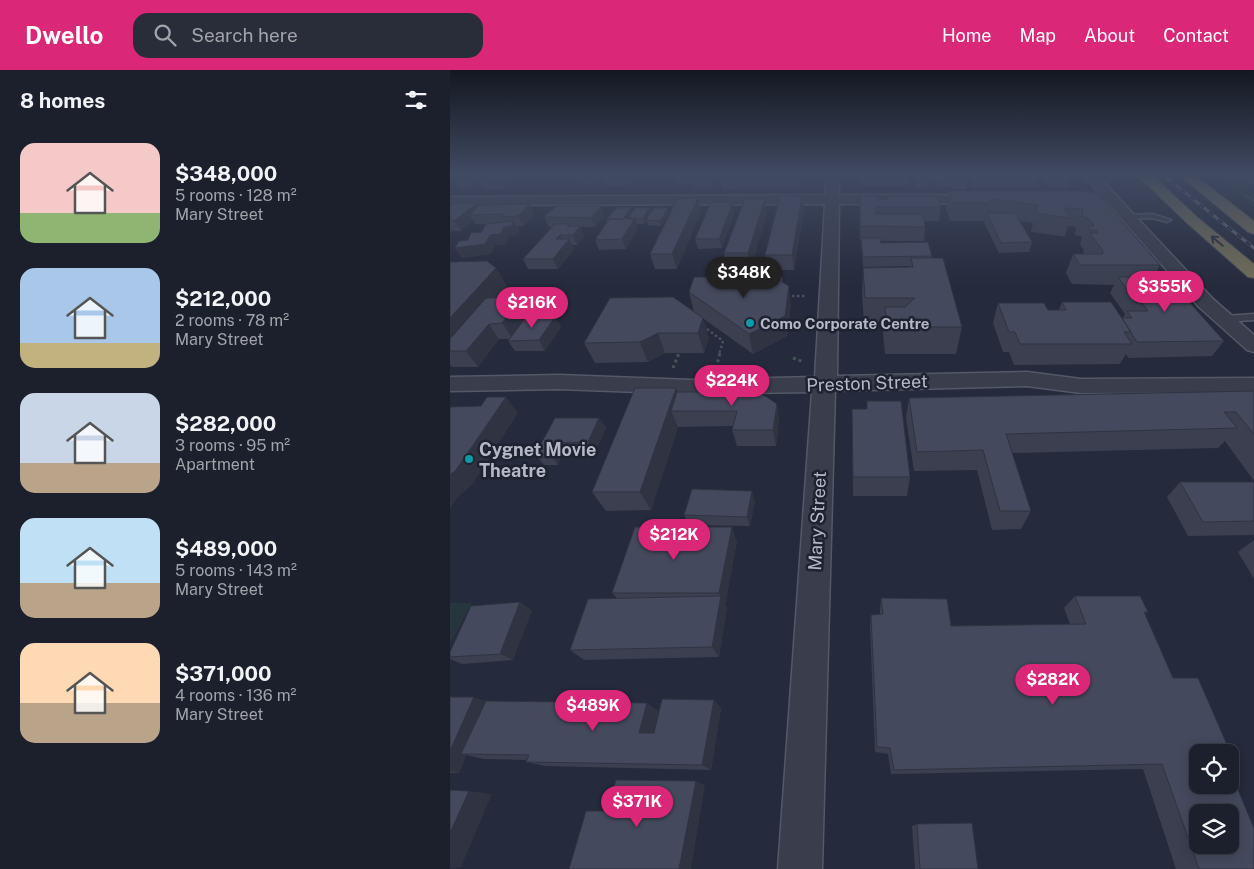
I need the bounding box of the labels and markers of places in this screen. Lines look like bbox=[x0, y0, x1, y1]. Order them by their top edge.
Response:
pin: $348K bbox=[709, 256, 779, 299]
pin: $355K bbox=[1130, 270, 1200, 313]
pin: $216K bbox=[497, 286, 567, 329]
place label: Como Corporate Centre bbox=[760, 315, 930, 332]
marker: Como Corporate Centre bbox=[744, 317, 756, 329]
pin: $224K bbox=[697, 364, 767, 407]
place label: Cygnet Movie Theatre bbox=[479, 439, 596, 481]
marker: Cygnet Movie Theatre bbox=[463, 453, 475, 465]
pin: $212K bbox=[639, 518, 709, 561]
pin: $282K bbox=[1018, 664, 1088, 706]
pin: $489K bbox=[558, 690, 628, 732]
pin: $371K bbox=[602, 786, 672, 828]

